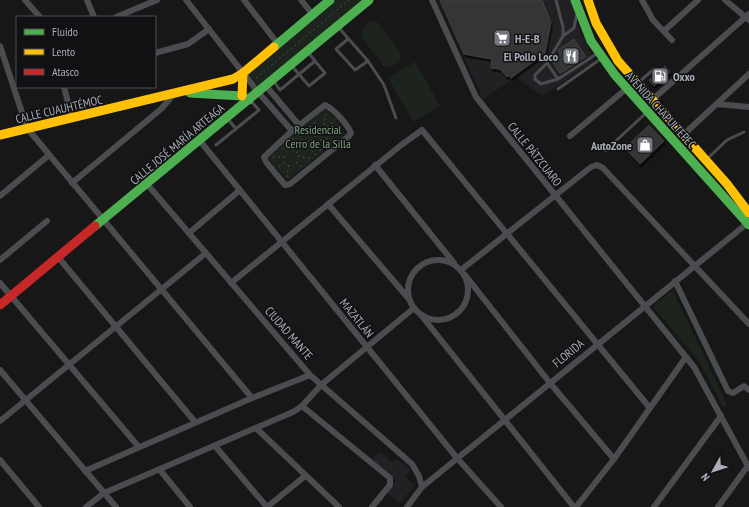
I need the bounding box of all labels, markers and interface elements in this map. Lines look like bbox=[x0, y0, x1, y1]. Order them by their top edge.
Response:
legend bbox=[16, 16, 156, 88]
text: Fluido bbox=[52, 24, 78, 39]
supermarket icon: H-E-B bbox=[492, 28, 512, 48]
place label: H-E-B bbox=[515, 31, 540, 46]
text: Lento bbox=[52, 44, 75, 59]
restaurant icon: El Pollo Loco bbox=[561, 46, 581, 66]
place label: El Pollo Loco bbox=[504, 49, 559, 64]
text: Atasco bbox=[52, 64, 79, 79]
fuel station icon: Oxxo bbox=[650, 66, 670, 86]
street label: AVENIDA CHAPULTEPEC bbox=[622, 68, 700, 152]
place label: Oxxo bbox=[673, 69, 696, 84]
street label: CALLE CUAUHTÉMOC bbox=[14, 92, 104, 126]
street label: CALLE JOSÉ MARÍA ARTEAGA bbox=[127, 100, 227, 188]
street label: CALLE PÁTZCUARO bbox=[505, 119, 566, 189]
park label: Residencial Cerro de la Silla bbox=[285, 122, 351, 151]
shop icon: AutoZone bbox=[635, 135, 655, 155]
place label: AutoZone bbox=[590, 138, 632, 153]
street label: MAZATLÁN bbox=[337, 295, 377, 341]
street label: CIUDAD MANTE bbox=[262, 303, 316, 363]
street label: FLORIDA bbox=[549, 335, 587, 370]
north arrow bbox=[693, 451, 733, 491]
text: N bbox=[698, 471, 713, 484]

